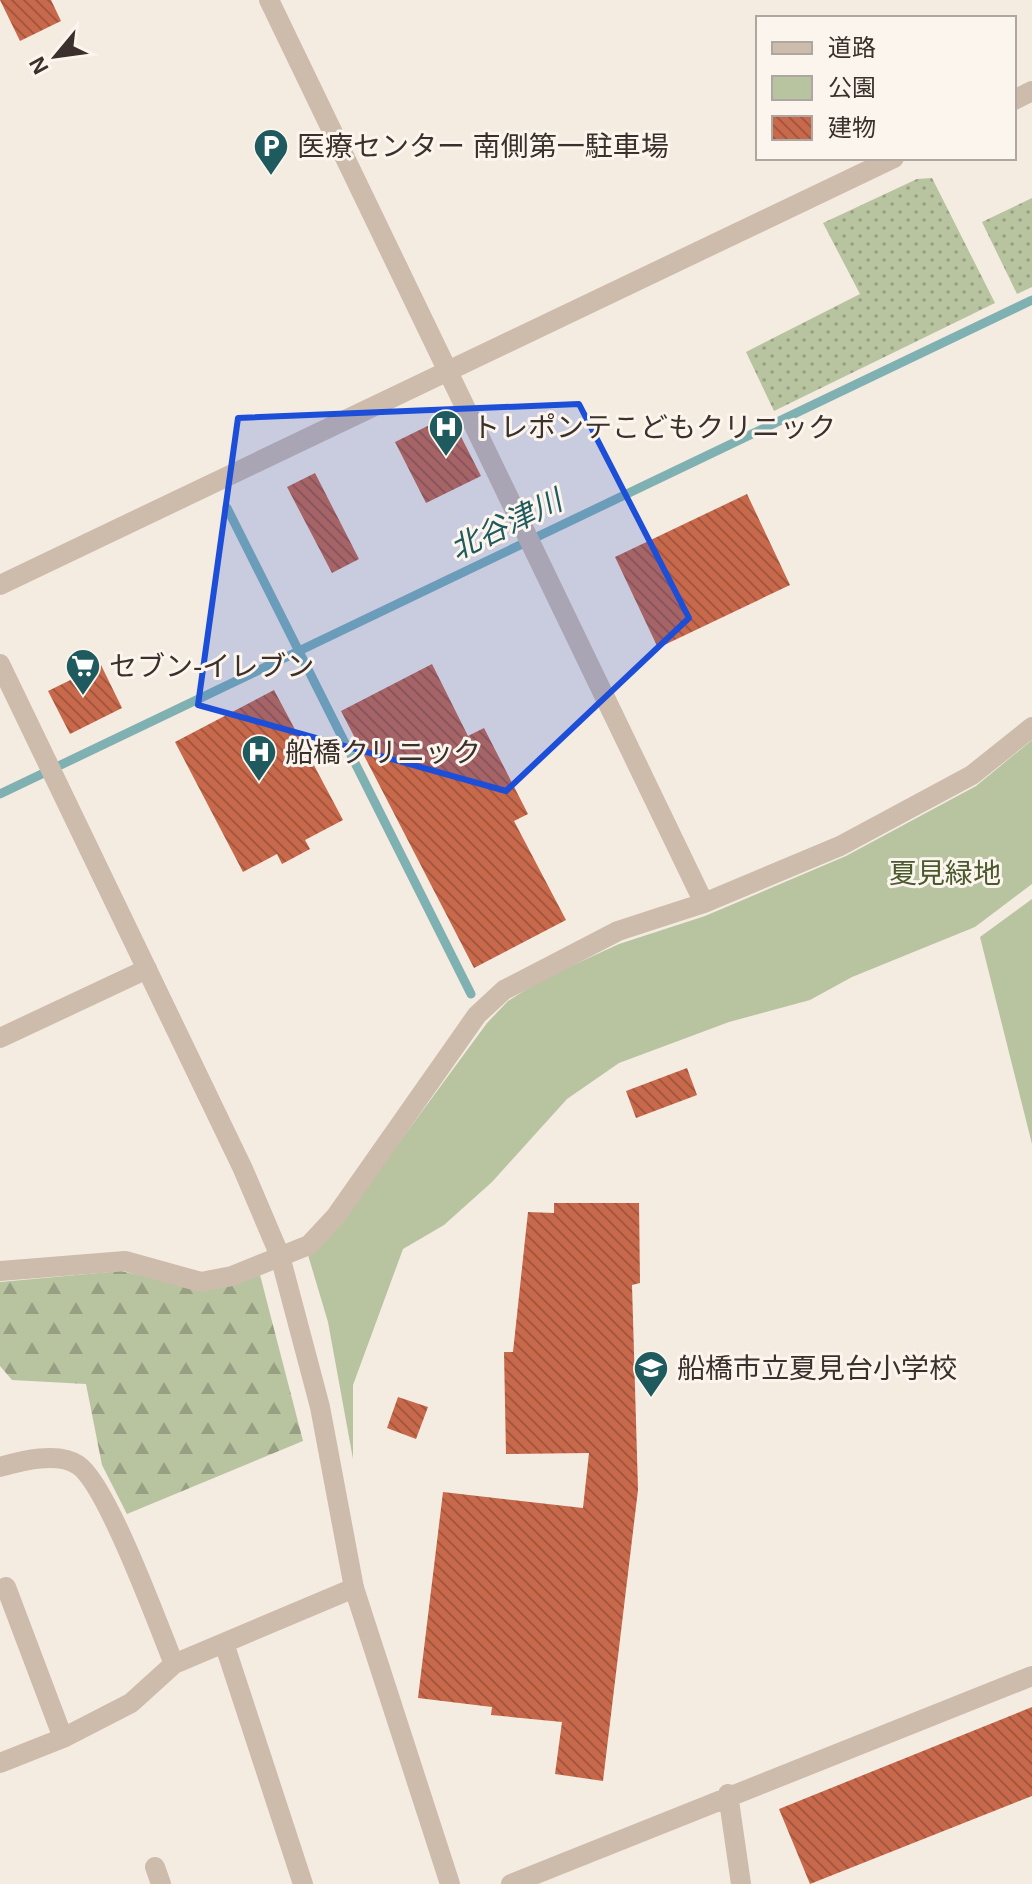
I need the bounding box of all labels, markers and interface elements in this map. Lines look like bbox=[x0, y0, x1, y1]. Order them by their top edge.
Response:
north arrow bbox=[16, 16, 96, 96]
legend bbox=[756, 16, 1016, 160]
text: 道路 bbox=[828, 34, 876, 61]
text: N bbox=[24, 52, 54, 78]
text: 公園 bbox=[828, 74, 876, 101]
text: 建物 bbox=[828, 114, 876, 141]
parking icon: 医療センター 南側第一駐車場 bbox=[252, 127, 290, 177]
place label: 医療センター 南側第一駐車場 bbox=[297, 131, 669, 162]
hospital icon: トレポンテこどもクリニック bbox=[427, 408, 465, 458]
place label: トレポンテこどもクリニック bbox=[472, 412, 836, 443]
water label: 北谷津川 bbox=[445, 482, 570, 566]
supermarket icon: セブン-イレブン bbox=[64, 647, 102, 697]
place label: セブン-イレブン bbox=[109, 651, 314, 682]
hospital icon: 船橋クリニック bbox=[240, 733, 278, 783]
place label: 船橋クリニック bbox=[285, 737, 481, 768]
park label: 夏見緑地 bbox=[889, 858, 1001, 889]
school or university icon: 船橋市立夏見台小学校 bbox=[632, 1349, 670, 1399]
place label: 船橋市立夏見台小学校 bbox=[677, 1353, 957, 1384]

